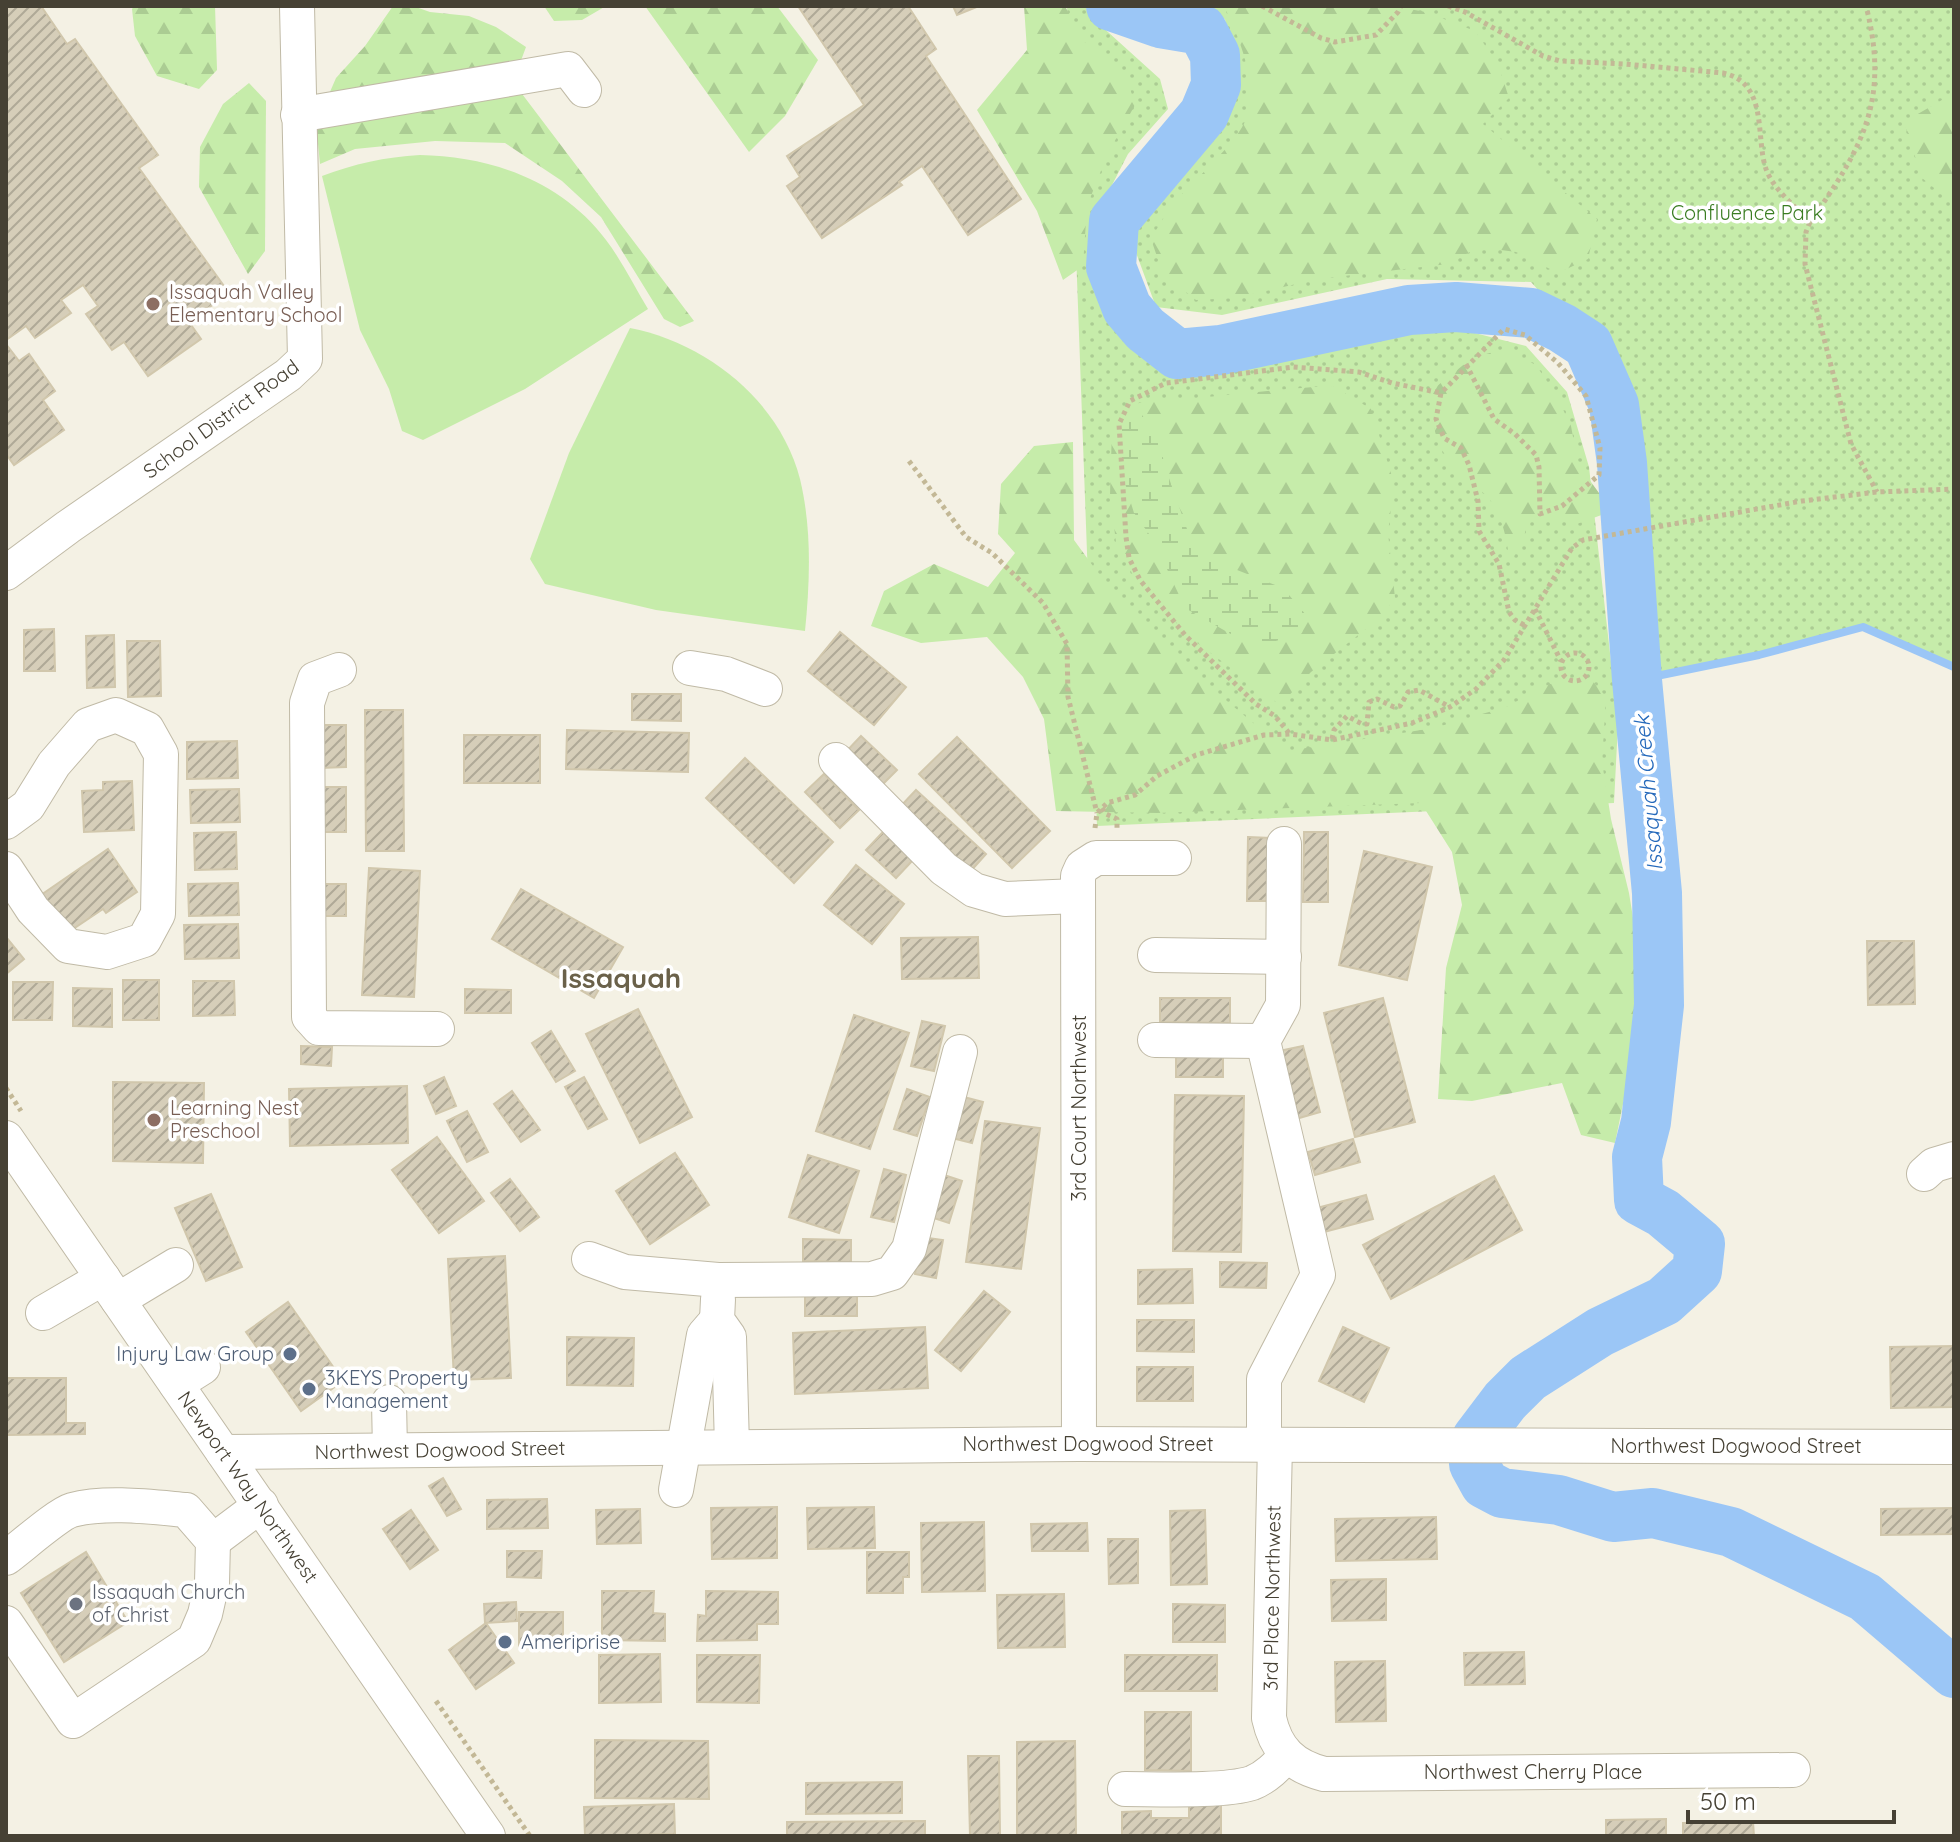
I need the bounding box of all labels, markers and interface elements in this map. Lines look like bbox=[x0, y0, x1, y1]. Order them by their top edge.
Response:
park label: Confluence Park bbox=[1671, 200, 1823, 225]
place label: Issaquah Valley Elementary School bbox=[169, 279, 342, 327]
marker: Issaquah Valley Elementary School bbox=[144, 295, 162, 313]
street label: School District Road bbox=[138, 354, 303, 483]
water label: Issaquah Creek bbox=[1627, 712, 1669, 872]
district label: Issaquah bbox=[561, 960, 681, 995]
street label: 3rd Court Northwest bbox=[1066, 1014, 1091, 1201]
place label: Learning Nest Preschool bbox=[170, 1095, 299, 1143]
marker: Learning Nest Preschool bbox=[145, 1111, 163, 1129]
place label: Injury Law Group bbox=[116, 1341, 274, 1366]
marker: Injury Law Group bbox=[281, 1345, 299, 1363]
place label: 3KEYS Property Management bbox=[325, 1365, 468, 1413]
marker: 3KEYS Property Management bbox=[300, 1380, 318, 1398]
street label: Newport Way Northwest bbox=[173, 1386, 324, 1587]
street label: Northwest Dogwood Street bbox=[963, 1431, 1214, 1456]
street label: Northwest Dogwood Street bbox=[1611, 1433, 1862, 1458]
street label: Northwest Dogwood Street bbox=[314, 1435, 566, 1464]
street label: 3rd Place Northwest bbox=[1257, 1505, 1286, 1691]
place label: Issaquah Church of Christ bbox=[92, 1579, 245, 1627]
marker: Issaquah Church of Christ bbox=[67, 1595, 85, 1613]
place label: Ameriprise bbox=[521, 1629, 620, 1654]
marker: Ameriprise bbox=[496, 1633, 514, 1651]
street label: Northwest Cherry Place bbox=[1424, 1759, 1642, 1784]
scale bar bbox=[1688, 1774, 1894, 1824]
text: 50 m bbox=[1700, 1786, 1756, 1816]

